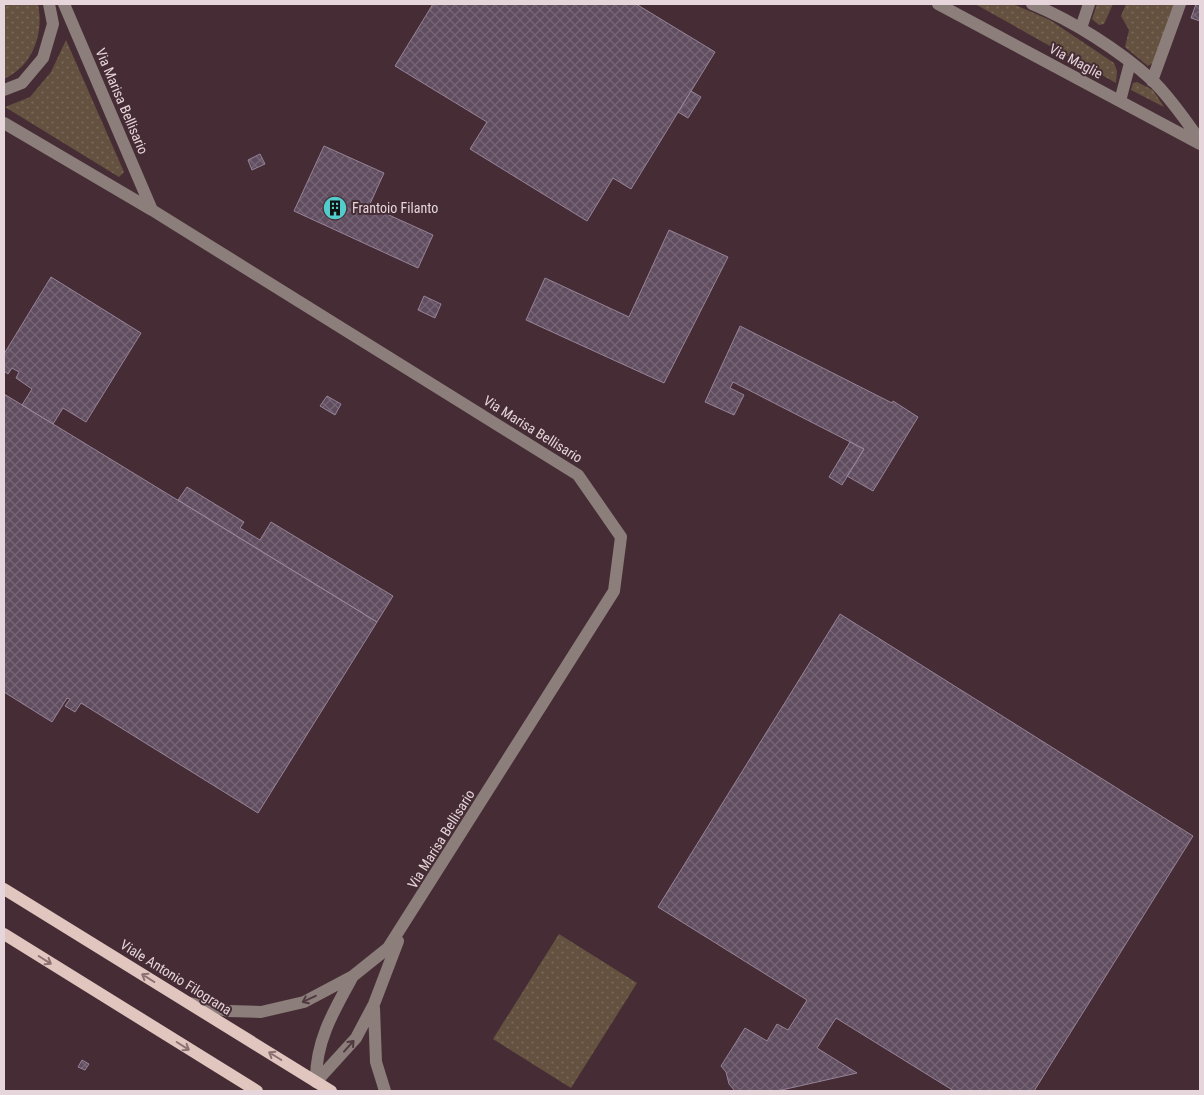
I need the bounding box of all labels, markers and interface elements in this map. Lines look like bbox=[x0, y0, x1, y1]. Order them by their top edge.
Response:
street label: Via Maglie bbox=[1047, 40, 1106, 82]
street label: Via Marisa Bellisario bbox=[92, 46, 152, 156]
building icon: Frantoio Filanto bbox=[322, 195, 348, 221]
place label: Frantoio Filanto bbox=[352, 200, 438, 216]
street label: Via Marisa Bellisario bbox=[481, 392, 585, 466]
street label: Via Marisa Bellisario bbox=[404, 787, 478, 891]
street label: Viale Antonio Filograna bbox=[117, 936, 235, 1018]
one-way arrow bbox=[38, 955, 52, 965]
one-way arrow bbox=[141, 972, 155, 982]
one-way arrow bbox=[302, 994, 317, 1004]
one-way arrow bbox=[344, 1040, 355, 1053]
one-way arrow bbox=[176, 1041, 190, 1051]
one-way arrow bbox=[268, 1051, 282, 1061]

